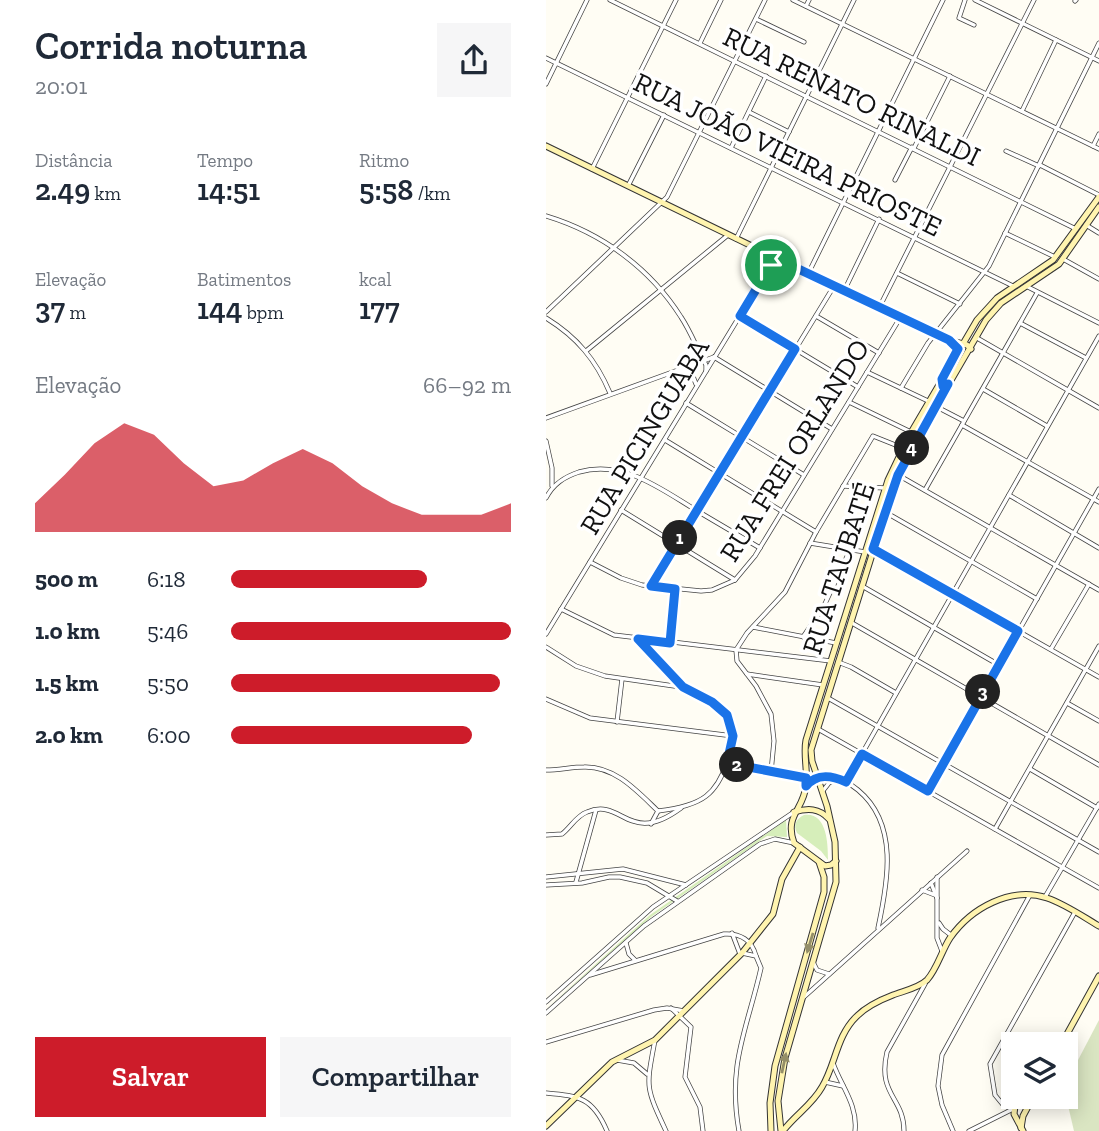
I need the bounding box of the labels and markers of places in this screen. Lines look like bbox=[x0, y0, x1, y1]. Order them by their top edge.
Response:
pin bbox=[741, 235, 801, 295]
pin: 4 bbox=[894, 430, 930, 466]
pin: 1 bbox=[662, 520, 698, 556]
pin: 3 bbox=[966, 674, 1000, 710]
pin: 2 bbox=[720, 748, 754, 782]

